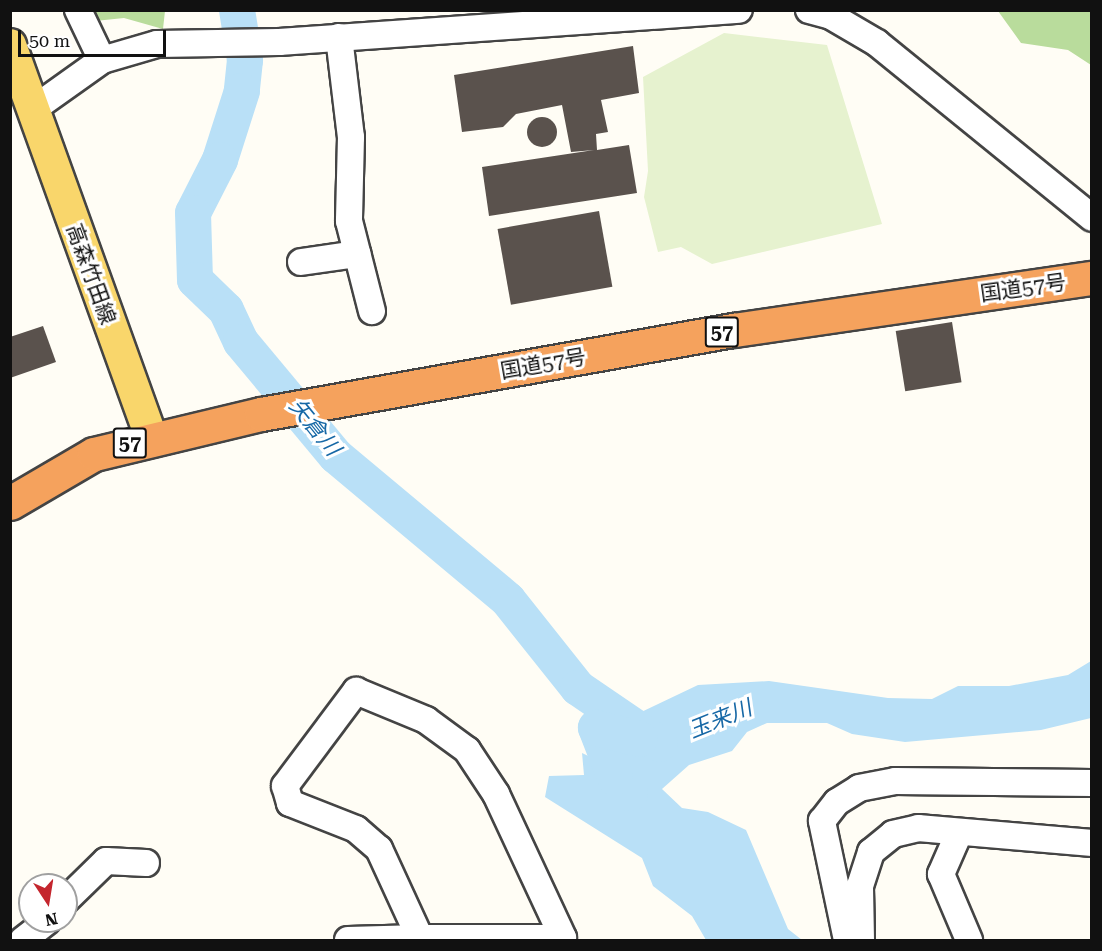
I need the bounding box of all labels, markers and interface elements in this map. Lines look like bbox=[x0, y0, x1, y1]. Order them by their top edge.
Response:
scale bar bbox=[21, 18, 170, 56]
text: 50 m bbox=[29, 30, 70, 51]
street label: 高森竹田線 bbox=[61, 220, 121, 328]
street label: 国道57号 bbox=[978, 270, 1068, 306]
road number: 57 bbox=[704, 315, 740, 349]
street label: 国道57号 bbox=[498, 344, 588, 384]
water label: 矢倉川 bbox=[284, 393, 346, 461]
road number: 57 bbox=[112, 426, 148, 460]
water label: 玉来川 bbox=[684, 694, 756, 744]
north arrow bbox=[18, 873, 78, 933]
text: N bbox=[43, 909, 59, 930]

